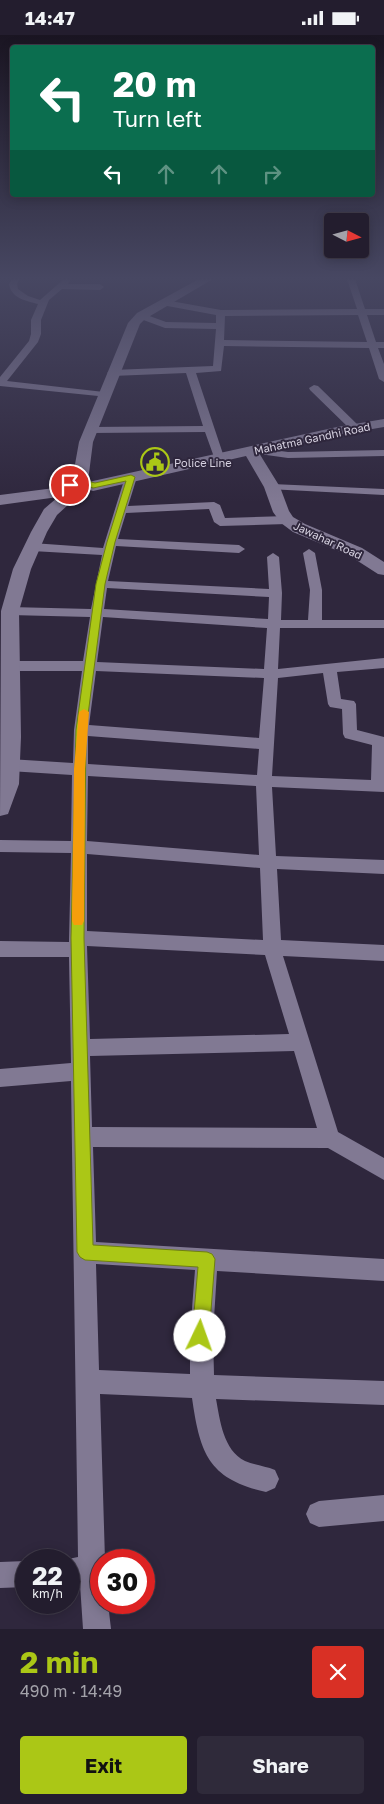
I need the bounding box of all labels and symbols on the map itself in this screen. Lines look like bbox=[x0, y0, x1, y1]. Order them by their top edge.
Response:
north arrow bbox=[324, 213, 369, 257]
street label: Mahatma Gandhi Road bbox=[253, 419, 371, 457]
public building icon: Police Line bbox=[140, 447, 170, 477]
place label: Police Line bbox=[174, 456, 232, 469]
pin bbox=[49, 464, 91, 506]
street label: Jawahar Road bbox=[292, 518, 364, 562]
position arrow bbox=[173, 1309, 225, 1361]
speed limit sign: 30 bbox=[90, 1549, 155, 1614]

